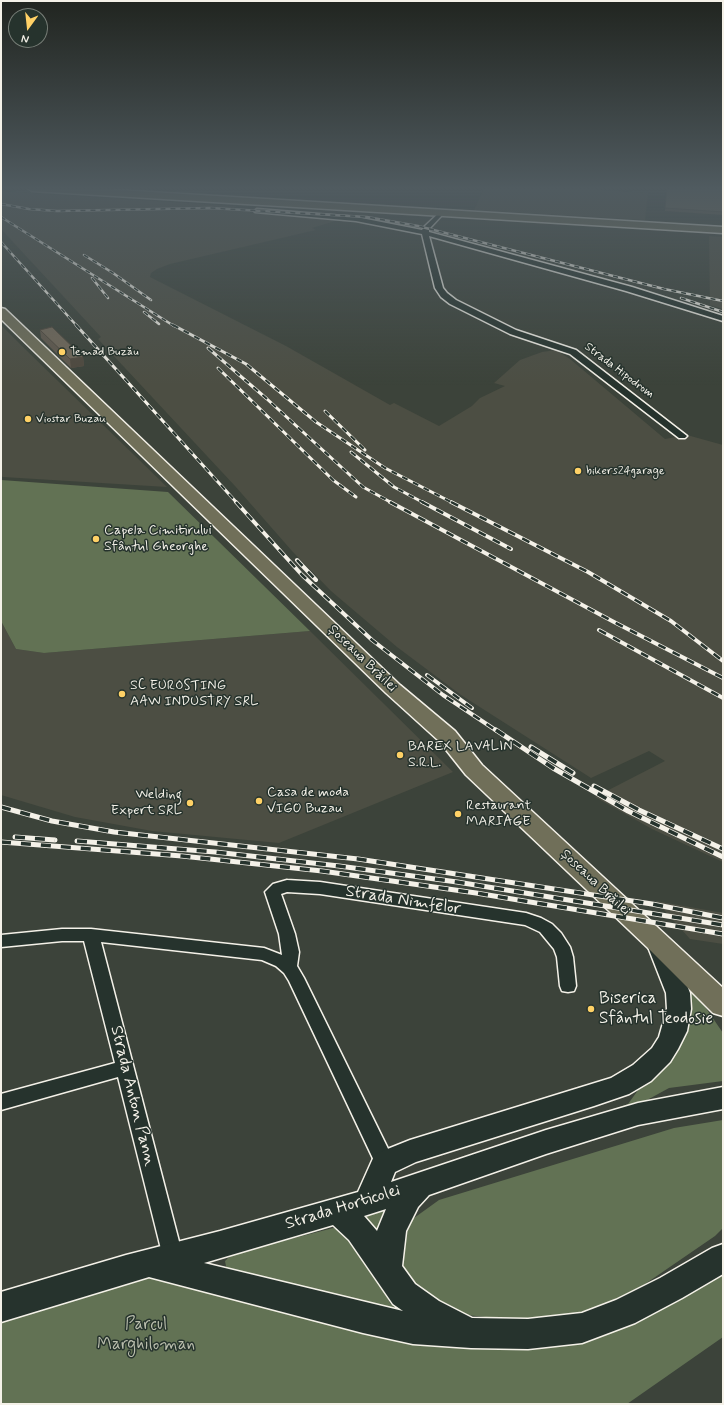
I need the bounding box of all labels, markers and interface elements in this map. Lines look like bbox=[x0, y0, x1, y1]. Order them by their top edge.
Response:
north arrow bbox=[8, 8, 48, 48]
text: N bbox=[20, 31, 31, 46]
street label: Strada Hipodrom bbox=[581, 340, 657, 402]
place label: Temad Buzău bbox=[70, 345, 139, 359]
marker: Temad Buzău bbox=[57, 347, 67, 357]
place label: Viostar Buzau bbox=[36, 412, 106, 426]
marker: Viostar Buzau bbox=[23, 414, 33, 424]
place label: bikers24garage bbox=[586, 464, 665, 478]
marker: bikers24garage bbox=[573, 466, 583, 476]
place label: Capela Cimitirului Sfântul Gheorghe bbox=[104, 523, 212, 556]
marker: Capela Cimitirului Sfântul Gheorghe bbox=[91, 534, 101, 544]
street label: Șoseaua Brăilei bbox=[324, 622, 400, 696]
place label: SC EUROSTING AAW INDUSTRY SRL bbox=[130, 678, 259, 710]
marker: SC EUROSTING AAW INDUSTRY SRL bbox=[117, 689, 127, 699]
place label: BAREX LAVALIN S.R.L. bbox=[408, 739, 513, 772]
marker: BAREX LAVALIN S.R.L. bbox=[395, 750, 405, 760]
place label: Casa de moda VIGO Buzau bbox=[267, 785, 349, 818]
place label: Welding Expert SRL bbox=[111, 787, 182, 820]
marker: Casa de moda VIGO Buzau bbox=[254, 796, 264, 806]
marker: Welding Expert SRL bbox=[185, 798, 195, 808]
place label: Restaurant MARIAGE bbox=[466, 798, 531, 830]
marker: Restaurant MARIAGE bbox=[453, 809, 463, 819]
street label: Șoseaua Brăilei bbox=[557, 846, 633, 920]
street label: Strada Nimfelor bbox=[344, 882, 462, 920]
place label: Biserica Sfântul Teodosie bbox=[599, 989, 713, 1029]
marker: Biserica Sfântul Teodosie bbox=[586, 1004, 596, 1014]
street label: Strada Anton Pann bbox=[105, 1024, 159, 1168]
street label: Strada Horticolei bbox=[283, 1181, 403, 1235]
park label: Parcul Marghiloman bbox=[97, 1315, 195, 1355]

